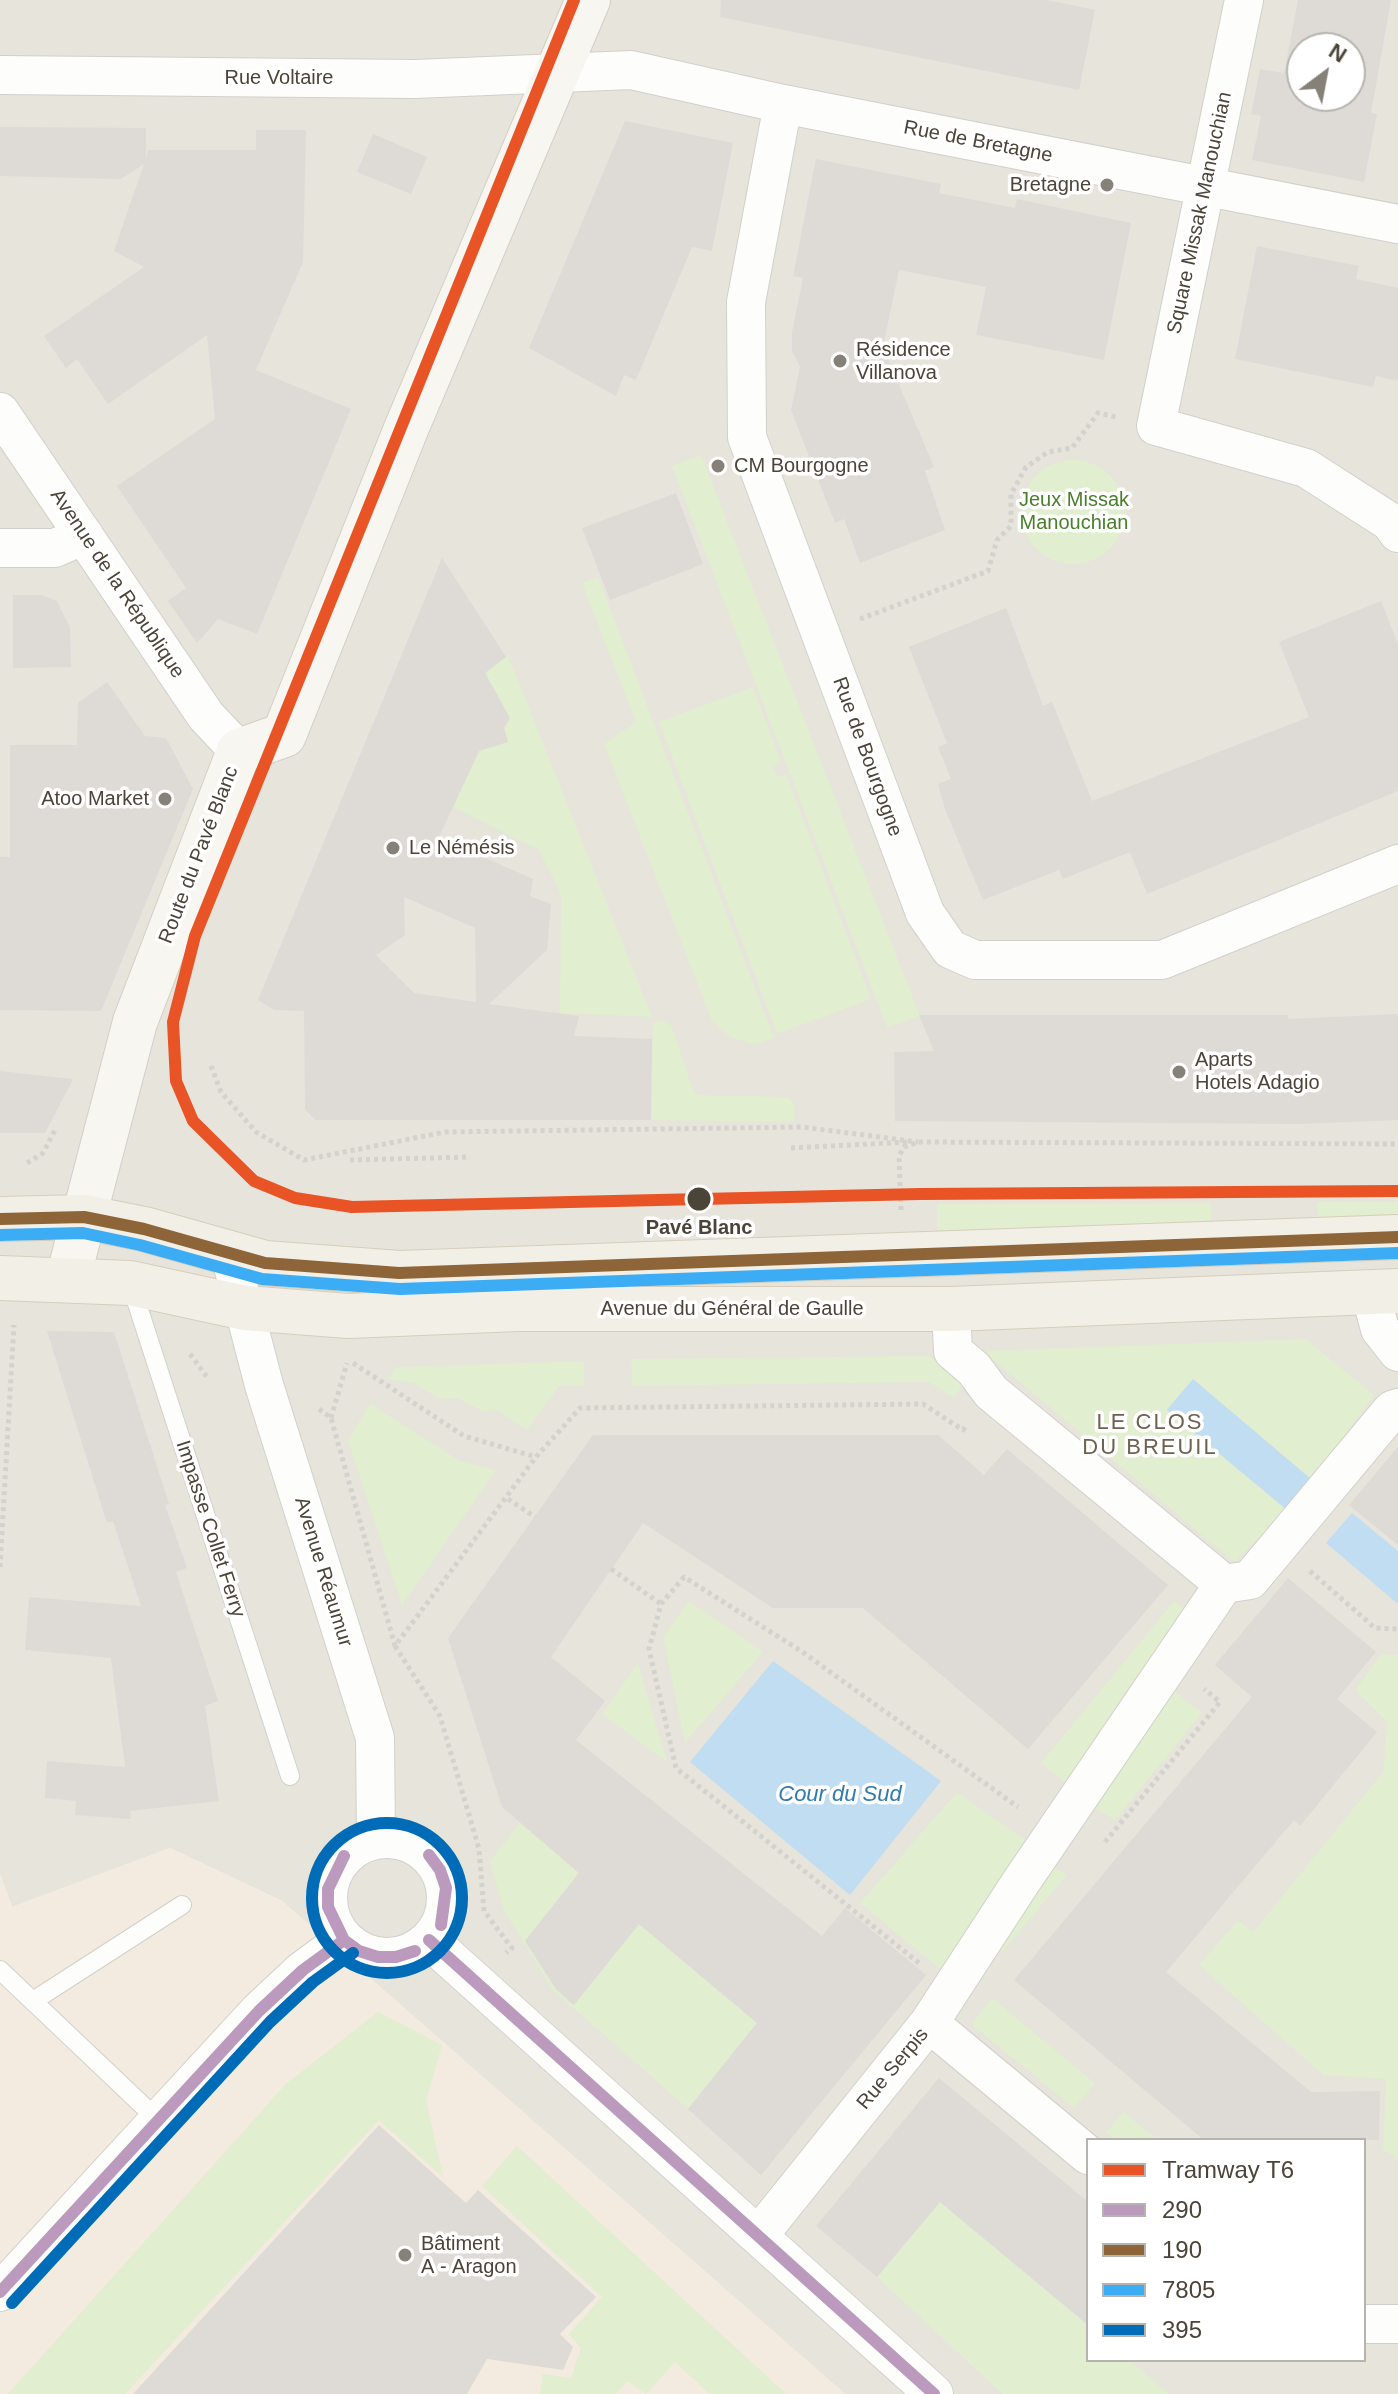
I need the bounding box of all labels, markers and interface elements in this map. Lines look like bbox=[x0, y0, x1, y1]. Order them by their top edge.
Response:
north arrow bbox=[1286, 32, 1366, 112]
text: N bbox=[1325, 38, 1351, 68]
street label: Rue Voltaire bbox=[225, 66, 333, 90]
street label: Square Missak Manouchian bbox=[1163, 90, 1237, 336]
street label: Rue de Bretagne bbox=[901, 116, 1055, 168]
place label: Bretagne bbox=[1010, 173, 1091, 197]
marker: Bretagne bbox=[1098, 176, 1116, 194]
place label: Résidence Villanova bbox=[856, 338, 951, 385]
marker: Résidence Villanova bbox=[831, 352, 849, 370]
place label: CM Bourgogne bbox=[734, 454, 869, 478]
marker: CM Bourgogne bbox=[709, 457, 727, 475]
street label: Avenue de la République bbox=[45, 485, 189, 683]
park label: Jeux Missak Manouchian bbox=[1019, 488, 1129, 535]
street label: Rue de Bourgogne bbox=[827, 674, 907, 840]
street label: Route du Pavé Blanc bbox=[154, 763, 244, 947]
place label: Atoo Market bbox=[41, 787, 149, 811]
marker: Atoo Market bbox=[156, 790, 174, 808]
place label: Le Némésis bbox=[409, 836, 515, 860]
marker: Le Némésis bbox=[384, 839, 402, 857]
place label: Aparts Hotels Adagio bbox=[1195, 1048, 1320, 1095]
marker: Aparts Hotels Adagio bbox=[1170, 1063, 1188, 1081]
marker: Pavé Blanc bbox=[685, 1185, 713, 1213]
place label: Pavé Blanc bbox=[646, 1216, 752, 1240]
street label: Avenue du Général de Gaulle bbox=[600, 1297, 864, 1321]
district label: LE CLOS DU BREUIL bbox=[1082, 1410, 1218, 1462]
street label: Impasse Collet Ferry bbox=[170, 1438, 250, 1620]
street label: Avenue Réaumur bbox=[289, 1494, 357, 1650]
water label: Cour du Sud bbox=[778, 1782, 902, 1808]
street label: Rue Serpis bbox=[852, 2023, 934, 2115]
legend bbox=[1086, 2138, 1366, 2362]
text: Tramway T6 bbox=[1162, 2156, 1294, 2183]
text: 290 bbox=[1162, 2196, 1202, 2223]
place label: Bâtiment A - Aragon bbox=[421, 2232, 517, 2279]
text: 190 bbox=[1162, 2236, 1202, 2263]
marker: Bâtiment A - Aragon bbox=[396, 2246, 414, 2264]
text: 7805 bbox=[1162, 2276, 1215, 2303]
text: 395 bbox=[1162, 2316, 1202, 2343]

